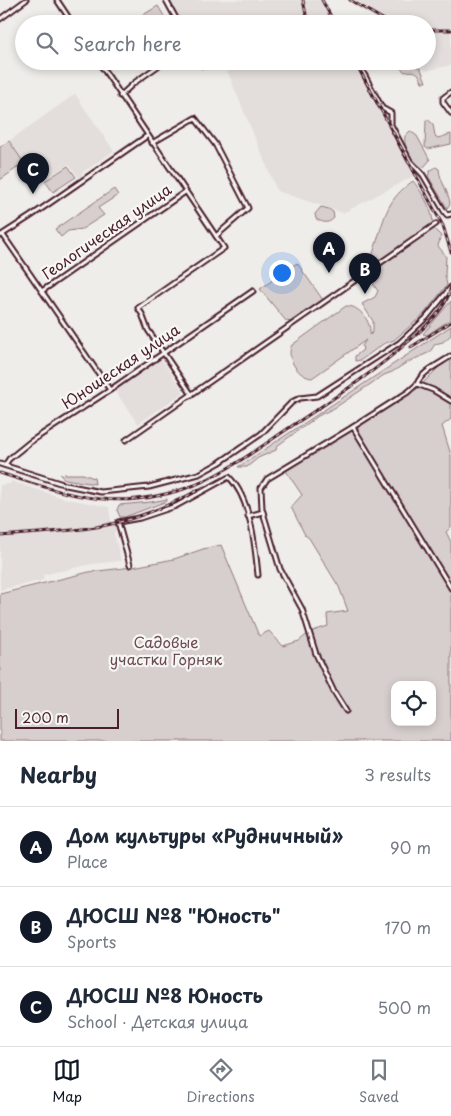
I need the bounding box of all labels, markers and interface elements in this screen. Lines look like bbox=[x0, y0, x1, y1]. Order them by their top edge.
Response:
search box bbox=[15, 15, 436, 70]
icon: search bbox=[33, 29, 61, 57]
text: Search here bbox=[73, 29, 182, 57]
pin: C bbox=[17, 153, 49, 194]
street label: Геологическая улица bbox=[37, 177, 176, 284]
pin: A bbox=[313, 232, 345, 273]
pin: B bbox=[349, 253, 381, 294]
your location bbox=[269, 260, 295, 286]
street label: Юношеская улица bbox=[56, 317, 184, 414]
park label: Садовые участки Горняк bbox=[110, 630, 222, 670]
map controls bbox=[391, 681, 436, 726]
button: locate bbox=[391, 681, 436, 726]
scale bar bbox=[15, 706, 119, 729]
text: 200 m bbox=[22, 707, 69, 728]
text: Nearby bbox=[20, 758, 97, 790]
text: 3 results bbox=[364, 762, 431, 786]
text: Дом культуры «Рудничный» bbox=[67, 821, 343, 849]
text: A bbox=[30, 835, 42, 859]
text: 90 m bbox=[390, 835, 431, 859]
text: Place bbox=[67, 849, 108, 873]
text: ДЮСШ №8 "Юность" bbox=[67, 901, 280, 929]
text: B bbox=[31, 915, 41, 939]
text: 170 m bbox=[385, 915, 431, 939]
text: Sports bbox=[67, 929, 116, 953]
text: ДЮСШ №8 Юность bbox=[67, 981, 263, 1009]
text: C bbox=[30, 995, 42, 1019]
text: 500 m bbox=[378, 995, 431, 1019]
text: School · Детская улица bbox=[67, 1009, 248, 1033]
tab: Map bbox=[52, 1056, 82, 1107]
tab: Directions bbox=[187, 1056, 255, 1107]
tab: Saved bbox=[359, 1056, 399, 1107]

